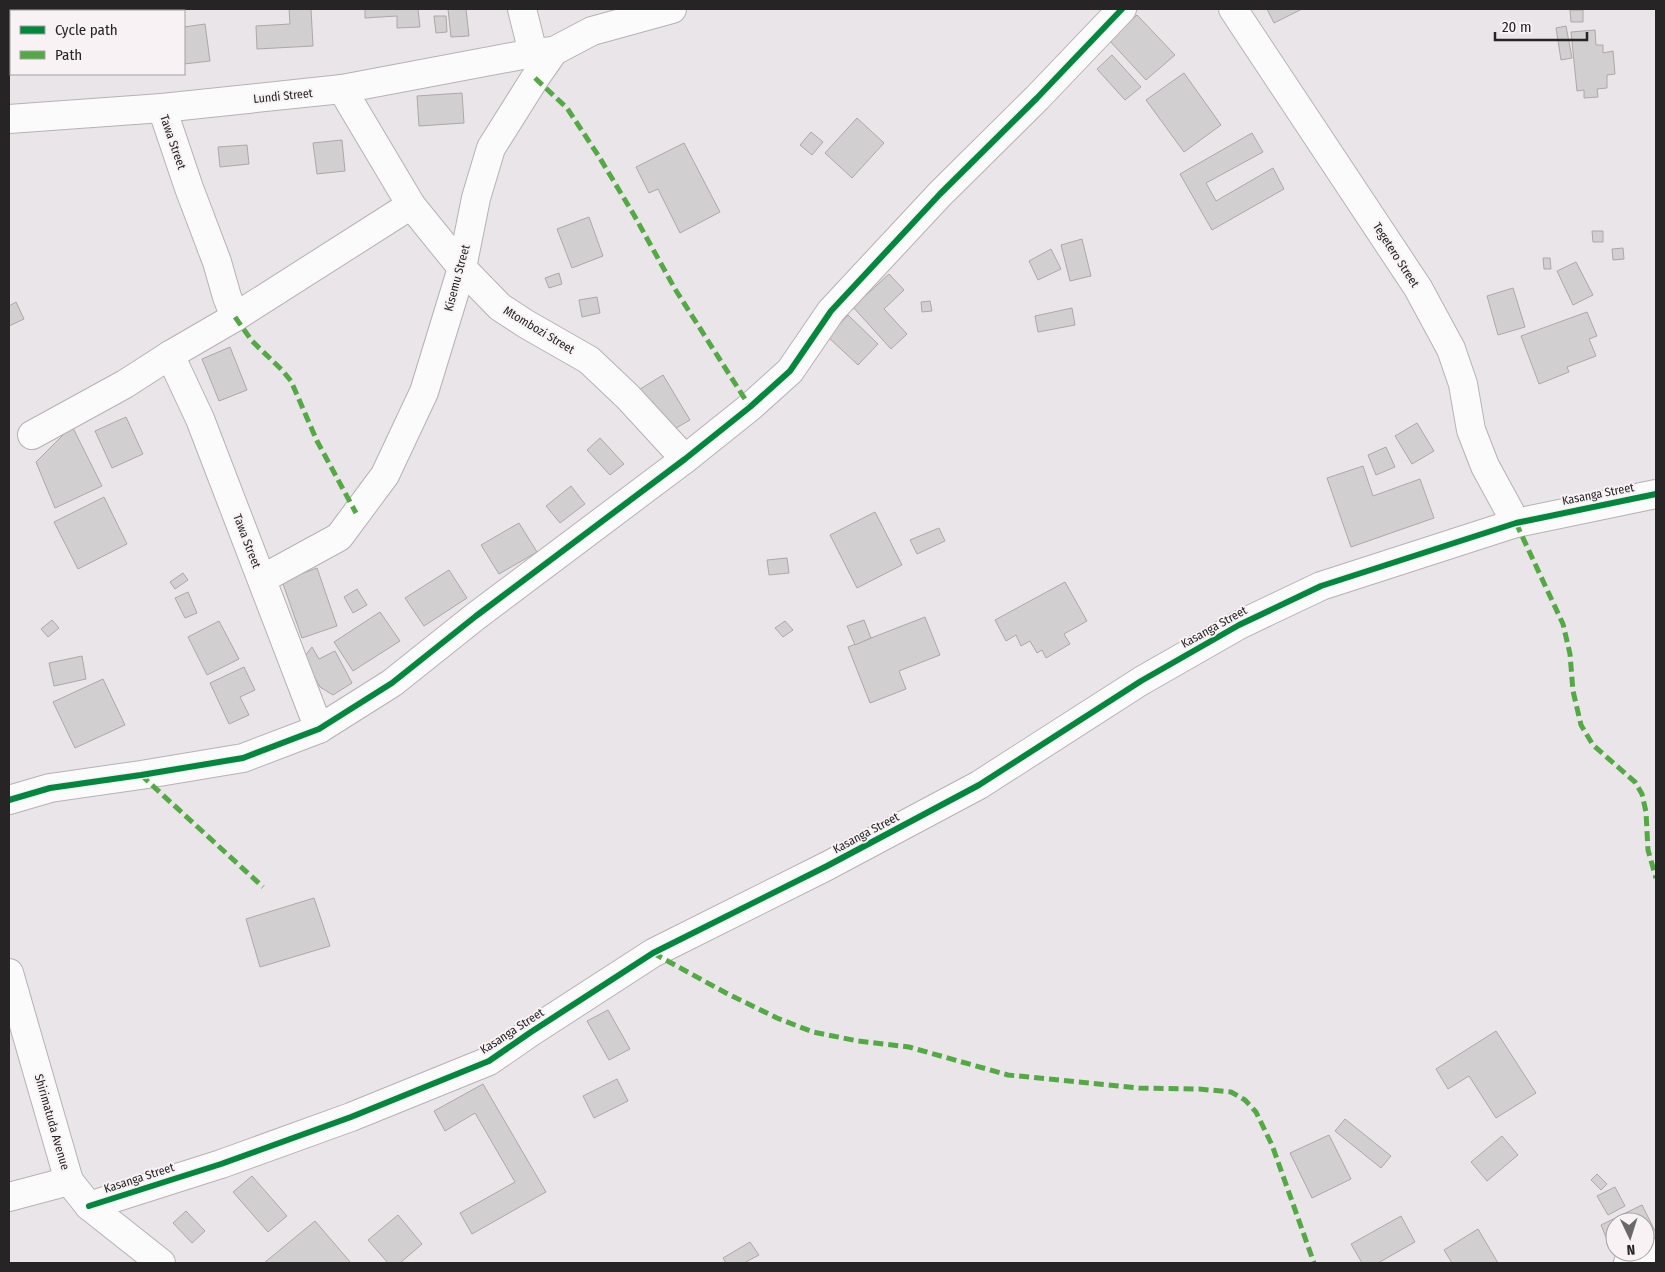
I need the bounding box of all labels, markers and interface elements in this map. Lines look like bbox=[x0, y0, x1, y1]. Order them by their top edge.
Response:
legend bbox=[10, 10, 185, 75]
scale bar bbox=[1495, 10, 1588, 42]
text: 20 m bbox=[1502, 18, 1532, 36]
text: Cycle path bbox=[55, 21, 118, 39]
text: Path bbox=[55, 46, 82, 64]
street label: Lundi Street bbox=[253, 86, 313, 106]
street label: Tawa Street bbox=[157, 113, 189, 171]
street label: Tegetero Street bbox=[1370, 220, 1422, 290]
street label: Kisemu Street bbox=[441, 243, 473, 313]
street label: Mtombozi Street bbox=[501, 303, 577, 357]
street label: Kasanga Street bbox=[1561, 480, 1635, 508]
street label: Tawa Street bbox=[230, 512, 264, 570]
street label: Kasanga Street bbox=[1179, 603, 1249, 651]
street label: Kasanga Street bbox=[831, 810, 902, 856]
street label: Kasanga Street bbox=[478, 1005, 546, 1057]
street label: Shirimatuda Avenue bbox=[32, 1072, 72, 1172]
street label: Kasanga Street bbox=[102, 1160, 176, 1196]
north arrow bbox=[1605, 1212, 1655, 1262]
text: N bbox=[1626, 1241, 1636, 1258]

